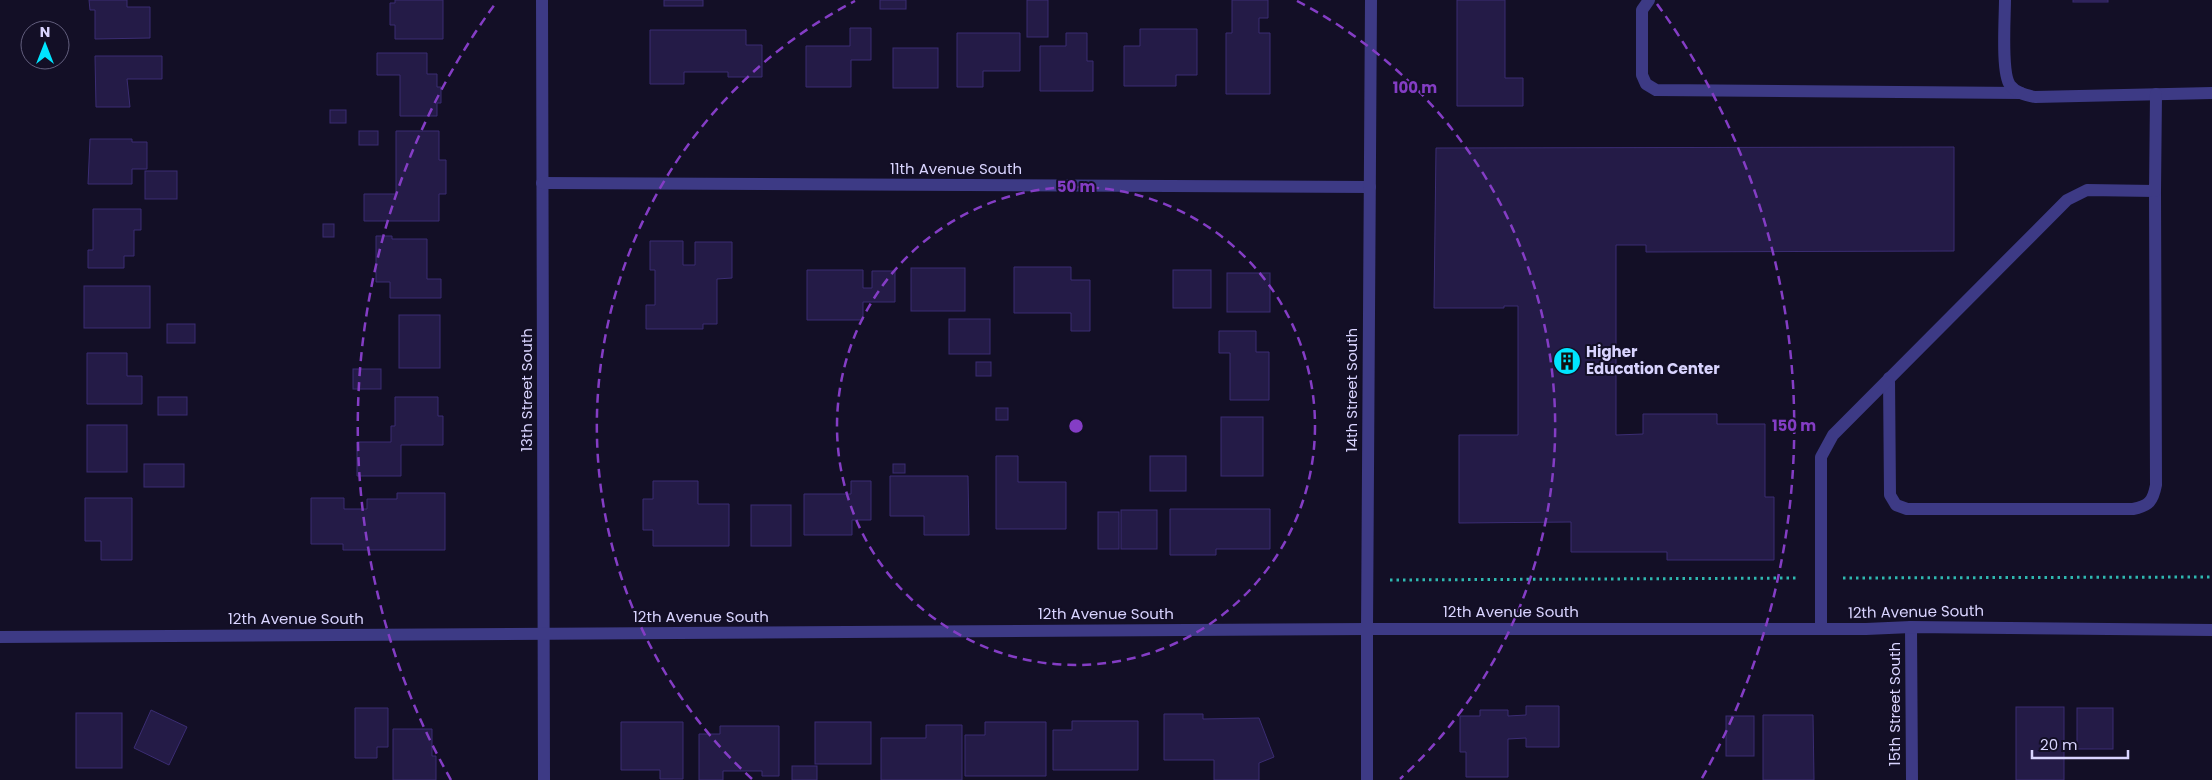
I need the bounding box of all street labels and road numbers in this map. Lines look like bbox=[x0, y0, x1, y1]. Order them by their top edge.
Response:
street label: 11th Avenue South bbox=[890, 158, 1022, 179]
street label: 13th Street South bbox=[516, 328, 537, 452]
street label: 14th Street South bbox=[1341, 328, 1362, 452]
street label: 12th Avenue South bbox=[1848, 600, 1984, 623]
street label: 12th Avenue South bbox=[1443, 601, 1579, 622]
street label: 12th Avenue South bbox=[1038, 603, 1174, 624]
street label: 12th Avenue South bbox=[633, 606, 769, 627]
street label: 12th Avenue South bbox=[228, 608, 364, 629]
street label: 15th Street South bbox=[1884, 642, 1905, 766]

